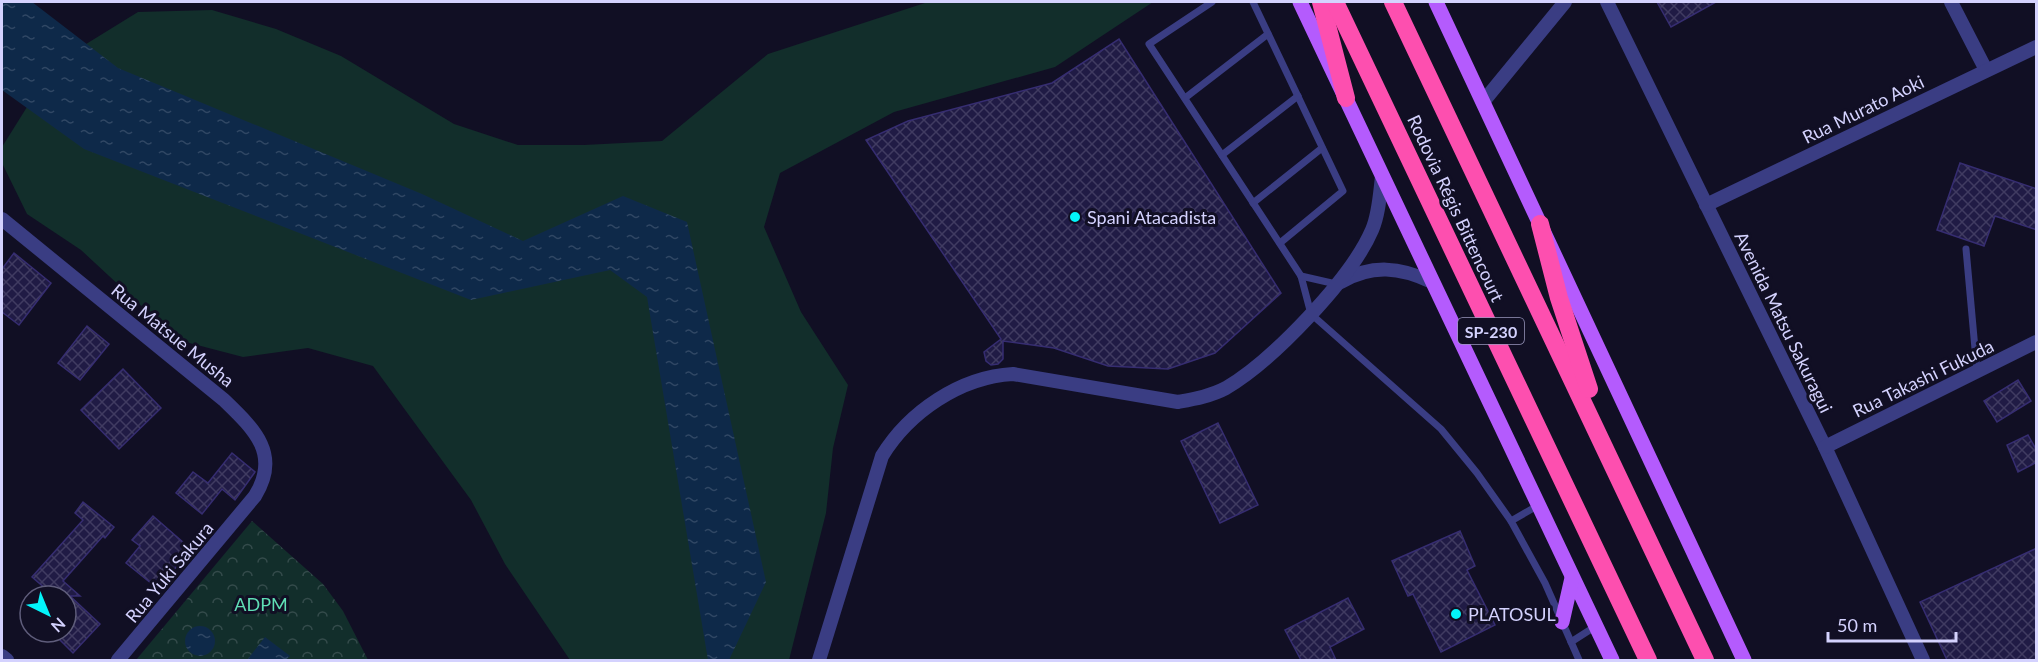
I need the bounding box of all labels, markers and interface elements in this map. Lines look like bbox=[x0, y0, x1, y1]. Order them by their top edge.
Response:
street label: Rua Murato Aoki bbox=[1799, 70, 1927, 148]
street label: Rodovia Régis Bittencourt bbox=[1403, 111, 1509, 305]
place label: Spani Atacadista bbox=[1087, 206, 1216, 228]
marker: Spani Atacadista bbox=[1068, 210, 1082, 224]
street label: Avenida Matsu Sakuragui bbox=[1730, 228, 1838, 416]
street label: Rua Matsue Musha bbox=[107, 279, 239, 391]
road number: SP-230 bbox=[1458, 318, 1524, 344]
street label: Rua Takashi Fukuda bbox=[1849, 334, 1997, 422]
street label: Rua Yuki Sakura bbox=[120, 517, 218, 627]
north arrow bbox=[18, 584, 78, 644]
park label: ADPM bbox=[234, 593, 288, 615]
place label: PLATOSUL bbox=[1468, 603, 1556, 625]
scale bar bbox=[1828, 605, 1956, 643]
marker: PLATOSUL bbox=[1449, 607, 1463, 621]
text: N bbox=[48, 614, 70, 636]
text: 50 m bbox=[1837, 614, 1877, 636]

